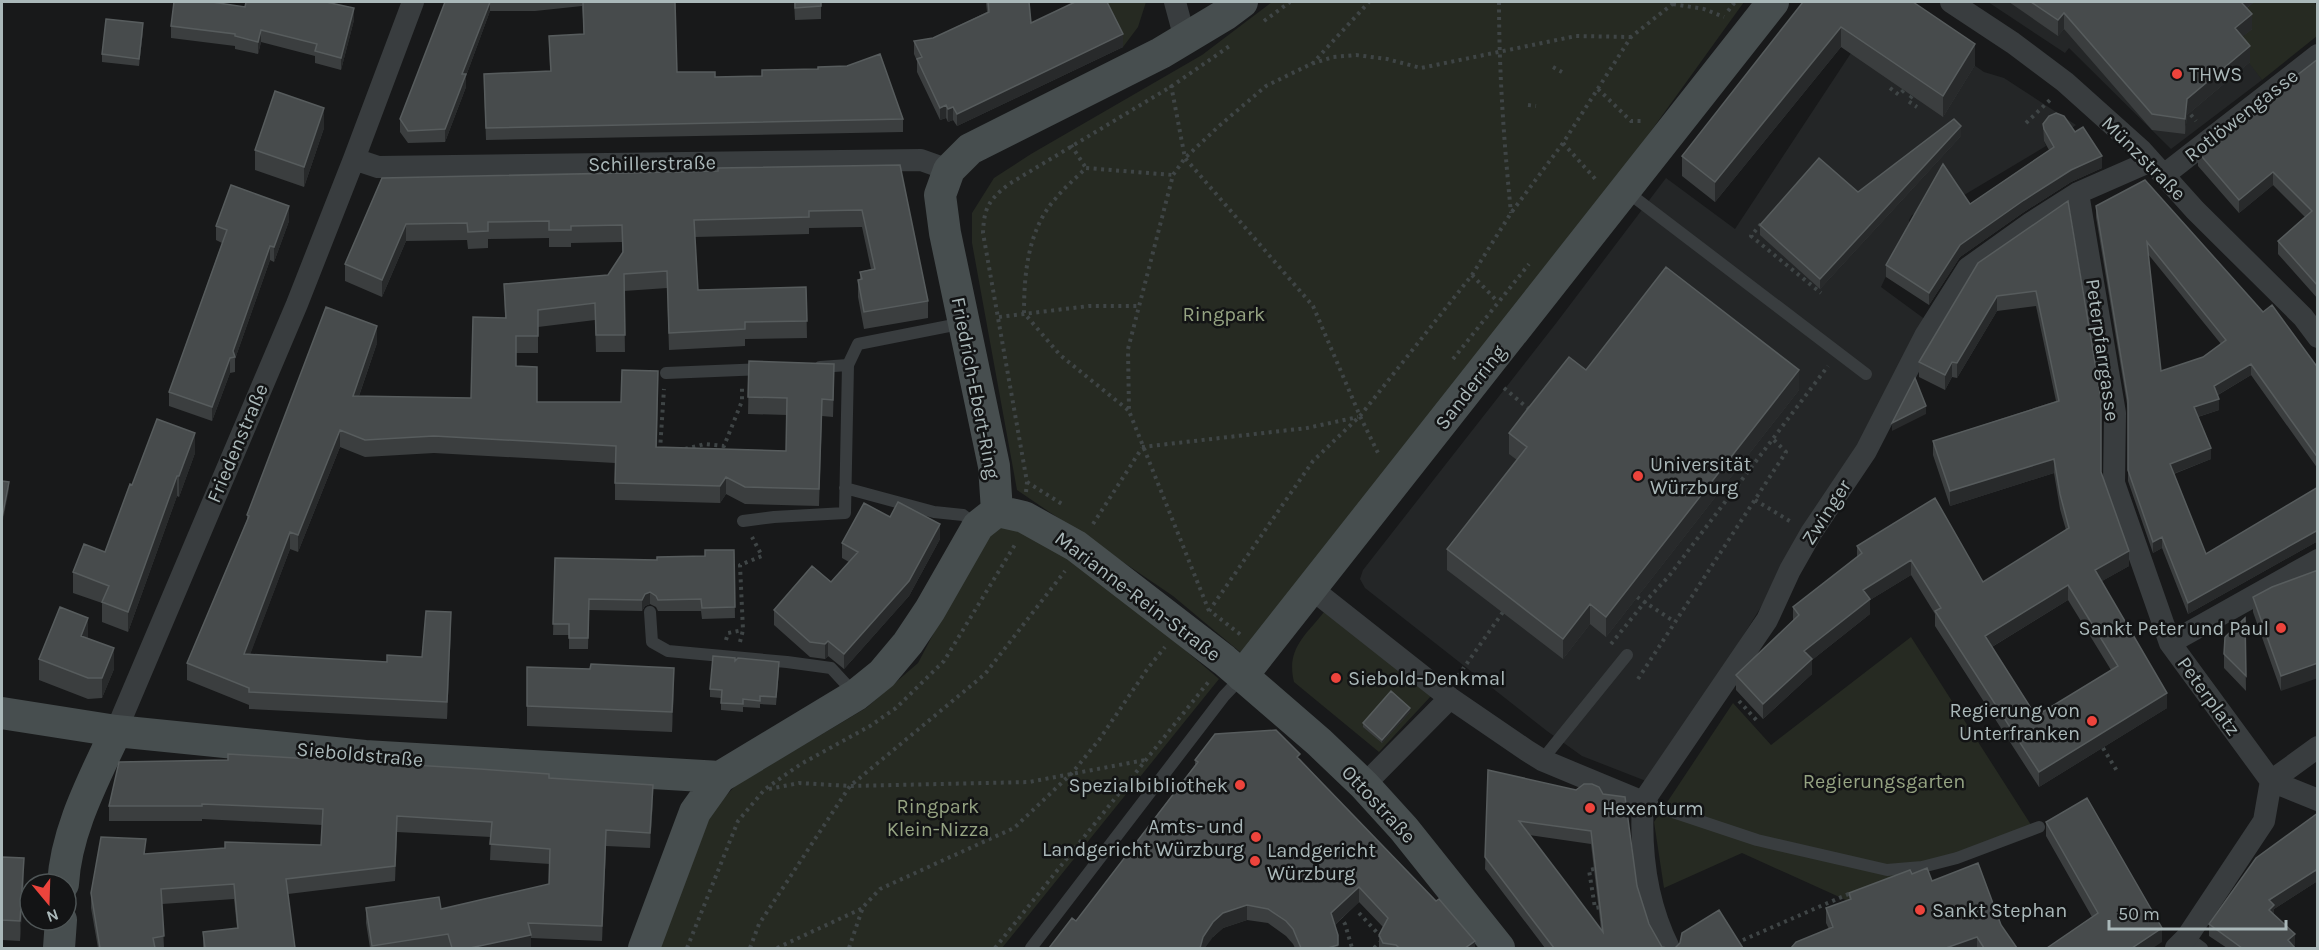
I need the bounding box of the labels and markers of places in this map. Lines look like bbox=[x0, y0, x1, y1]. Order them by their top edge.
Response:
place label: THWS bbox=[2189, 63, 2242, 86]
marker: THWS bbox=[2170, 67, 2184, 81]
place label: Universität Würzburg bbox=[1650, 453, 1752, 499]
marker: Universität Würzburg bbox=[1631, 469, 1645, 483]
place label: Sankt Peter und Paul bbox=[2079, 617, 2269, 640]
marker: Sankt Peter und Paul bbox=[2274, 621, 2288, 635]
place label: Siebold-Denkmal bbox=[1348, 667, 1506, 690]
marker: Siebold-Denkmal bbox=[1329, 671, 1343, 685]
place label: Regierung von Unterfranken bbox=[1949, 699, 2080, 745]
marker: Regierung von Unterfranken bbox=[2085, 714, 2099, 728]
place label: Spezialbibliothek bbox=[1069, 774, 1228, 797]
marker: Spezialbibliothek bbox=[1233, 778, 1247, 792]
place label: Hexenturm bbox=[1602, 797, 1704, 820]
marker: Hexenturm bbox=[1583, 801, 1597, 815]
place label: Amts- und Landgericht Würzburg bbox=[1042, 815, 1244, 861]
marker: Amts- und Landgericht Würzburg bbox=[1249, 830, 1263, 844]
place label: Landgericht Würzburg bbox=[1267, 839, 1376, 885]
marker: Landgericht Würzburg bbox=[1248, 854, 1262, 868]
place label: Sankt Stephan bbox=[1932, 899, 2067, 922]
marker: Sankt Stephan bbox=[1913, 903, 1927, 917]

